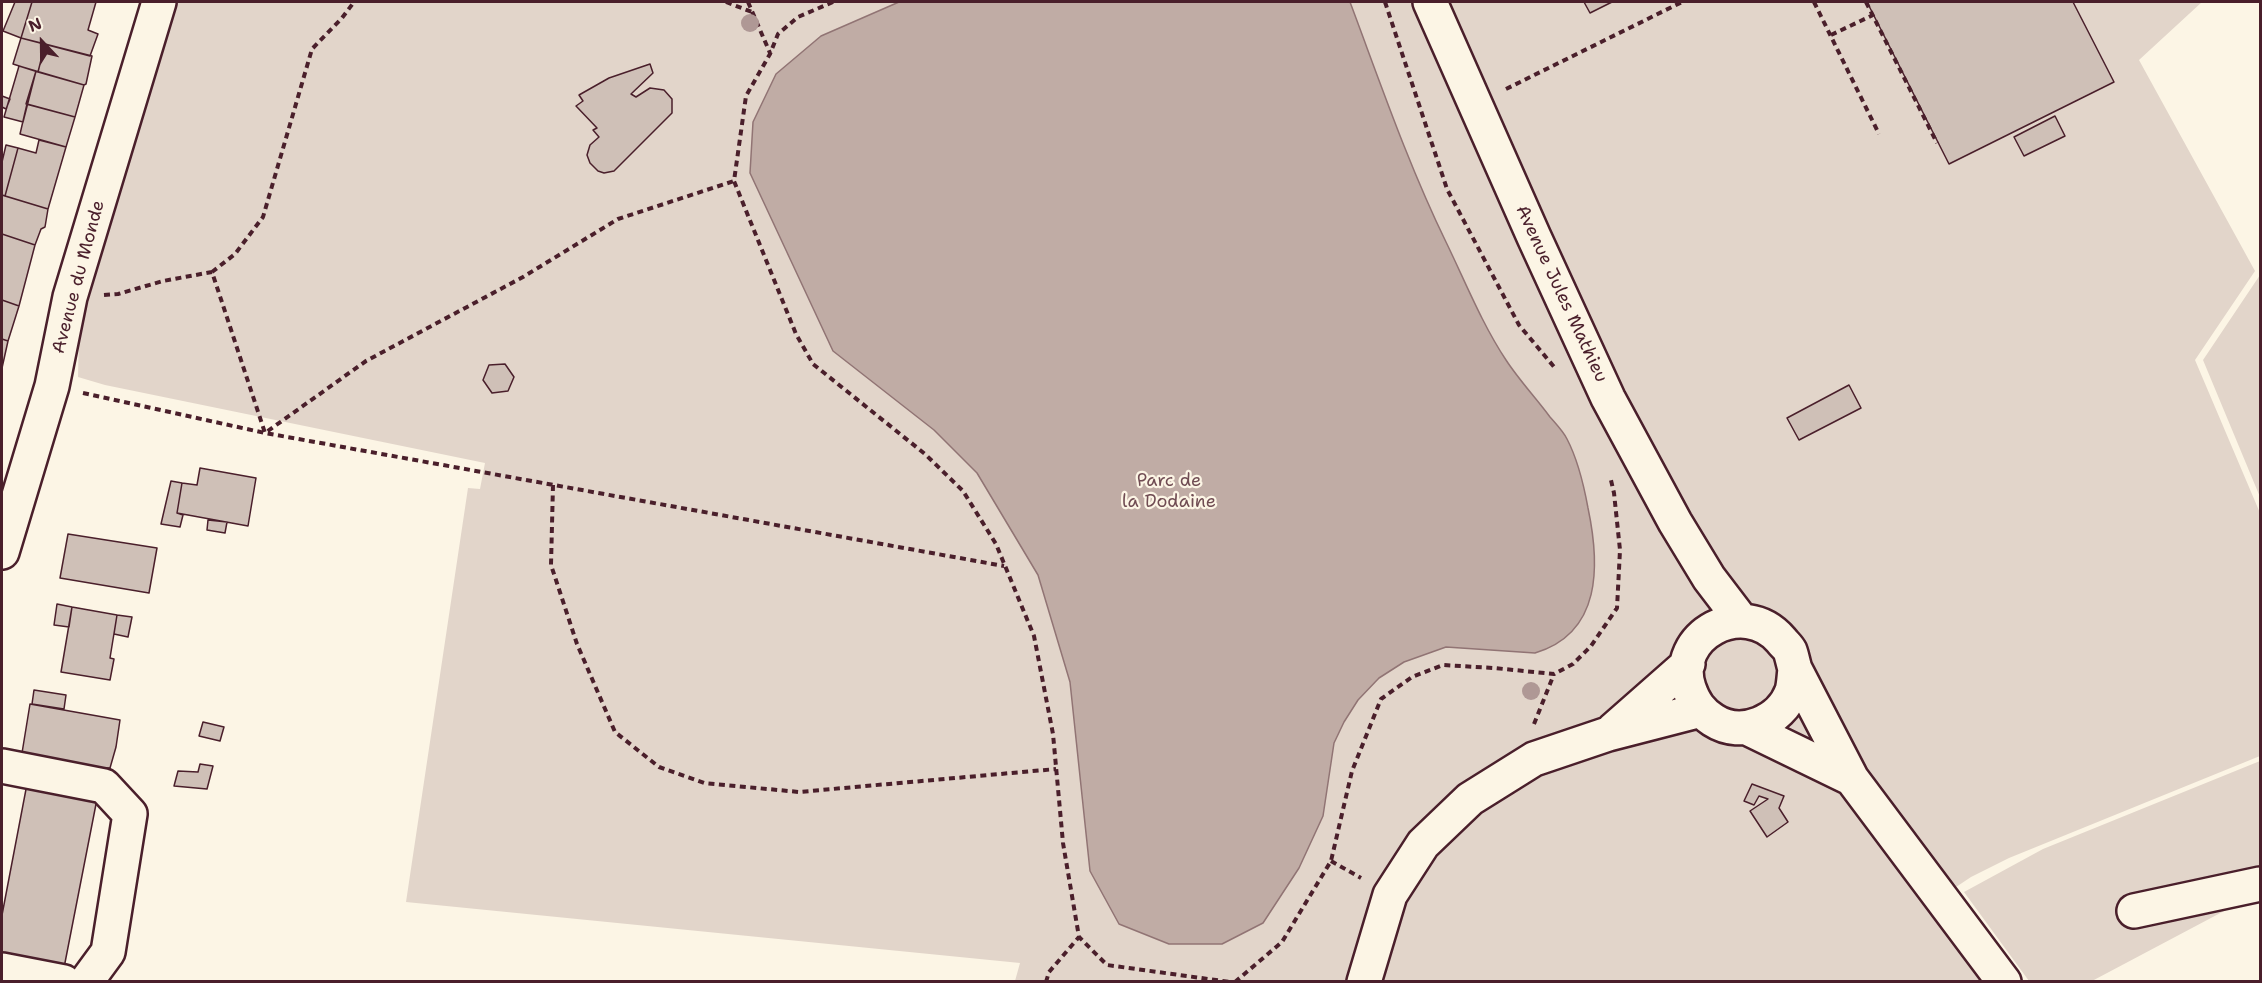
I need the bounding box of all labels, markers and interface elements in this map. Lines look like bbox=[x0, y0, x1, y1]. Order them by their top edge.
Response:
north arrow bbox=[12, 12, 72, 72]
text: N bbox=[25, 13, 45, 37]
street label: Avenue du Monde bbox=[48, 198, 110, 356]
street label: Avenue Jules Mathieu bbox=[1510, 202, 1612, 386]
park label: Parc de la Dodaine bbox=[1122, 470, 1216, 512]

